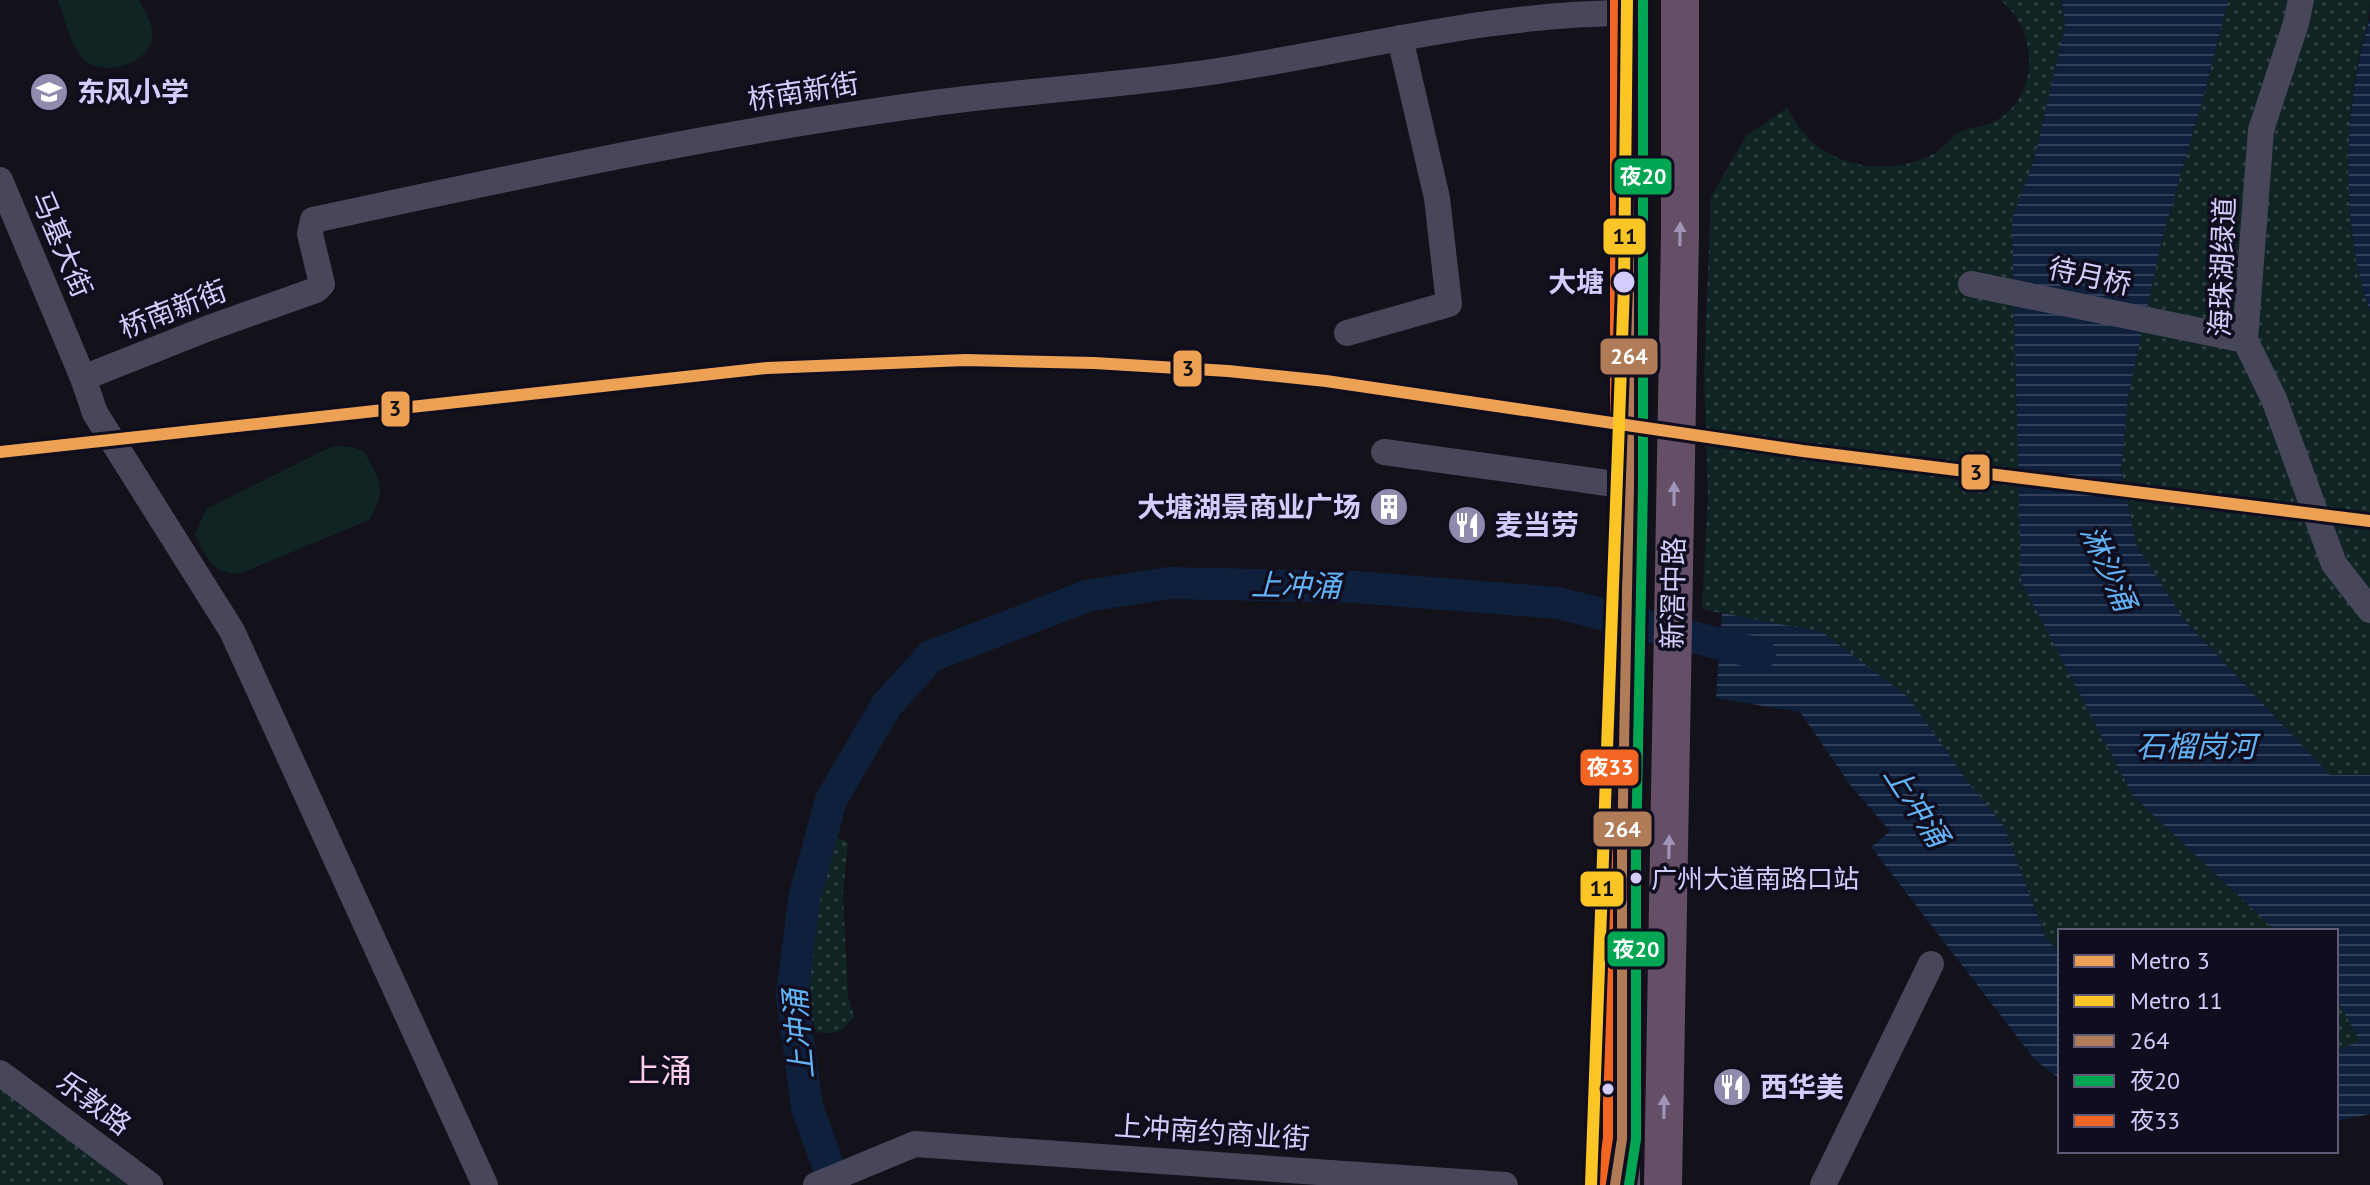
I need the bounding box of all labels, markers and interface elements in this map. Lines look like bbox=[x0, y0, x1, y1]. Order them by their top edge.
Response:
street label: 桥南新街 bbox=[745, 63, 861, 118]
school or university icon: 东风小学 bbox=[28, 71, 70, 113]
place label: 东风小学 bbox=[77, 73, 189, 110]
line badge: 夜20 bbox=[1613, 157, 1673, 196]
text: 夜20 bbox=[1620, 162, 1666, 190]
street label: 马基大街 bbox=[24, 185, 101, 303]
street label: 海珠湖绿道 bbox=[2201, 196, 2242, 338]
line badge: 11 bbox=[1602, 217, 1647, 256]
one-way arrow bbox=[1674, 221, 1686, 246]
text: 11 bbox=[1613, 222, 1637, 250]
street label: 待月桥 bbox=[2045, 249, 2135, 302]
place label: 大塘 bbox=[1548, 263, 1604, 300]
marker: 大塘 bbox=[1611, 269, 1637, 295]
street label: 桥南新街 bbox=[114, 271, 232, 346]
line badge: 264 bbox=[1599, 337, 1659, 376]
text: 264 bbox=[1610, 342, 1648, 370]
line badge: 3 bbox=[1172, 349, 1203, 388]
text: 3 bbox=[1182, 354, 1194, 382]
line badge: 3 bbox=[380, 390, 411, 428]
text: 3 bbox=[389, 394, 401, 422]
line badge: 3 bbox=[1960, 453, 1991, 491]
text: 3 bbox=[1970, 458, 1982, 486]
one-way arrow bbox=[1668, 481, 1680, 506]
building icon: 大塘湖景商业广场 bbox=[1368, 486, 1410, 528]
place label: 大塘湖景商业广场 bbox=[1137, 488, 1361, 525]
restaurant icon: 麦当劳 bbox=[1446, 504, 1488, 546]
place label: 麦当劳 bbox=[1495, 506, 1579, 543]
water label: 淋沙涌 bbox=[2073, 518, 2147, 619]
street label: 新滘中路 bbox=[1653, 537, 1692, 649]
water label: 上冲涌 bbox=[1251, 564, 1344, 605]
water label: 石榴岗河 bbox=[2136, 726, 2261, 765]
line badge: 夜33 bbox=[1579, 748, 1640, 787]
text: 夜33 bbox=[1587, 753, 1633, 781]
water label: 上冲涌 bbox=[1876, 757, 1960, 856]
line badge: 264 bbox=[1592, 810, 1653, 848]
text: 264 bbox=[1603, 815, 1641, 843]
one-way arrow bbox=[1663, 834, 1675, 859]
place label: 广州大道南路口站 bbox=[1651, 862, 1859, 895]
line badge: 11 bbox=[1579, 870, 1625, 908]
marker: 广州大道南路口站 bbox=[1628, 870, 1644, 886]
text: 11 bbox=[1590, 874, 1614, 902]
legend bbox=[2058, 929, 2338, 1153]
line badge: 夜20 bbox=[1606, 930, 1666, 968]
text: 夜20 bbox=[1613, 935, 1659, 963]
text: Metro 3 bbox=[2130, 945, 2210, 976]
water label: 上冲涌 bbox=[774, 985, 821, 1081]
text: Metro 11 bbox=[2130, 985, 2223, 1016]
text: 264 bbox=[2130, 1025, 2169, 1056]
district label: 上涌 bbox=[628, 1049, 692, 1091]
street label: 乐敦路 bbox=[50, 1063, 139, 1143]
text: 夜20 bbox=[2130, 1065, 2180, 1096]
restaurant icon: 西华美 bbox=[1711, 1066, 1753, 1108]
place label: 西华美 bbox=[1760, 1068, 1844, 1105]
unlabelled marker bbox=[1600, 1081, 1616, 1097]
one-way arrow bbox=[1658, 1094, 1671, 1119]
text: 夜33 bbox=[2130, 1105, 2180, 1136]
street label: 上冲南约商业街 bbox=[1113, 1106, 1311, 1157]

